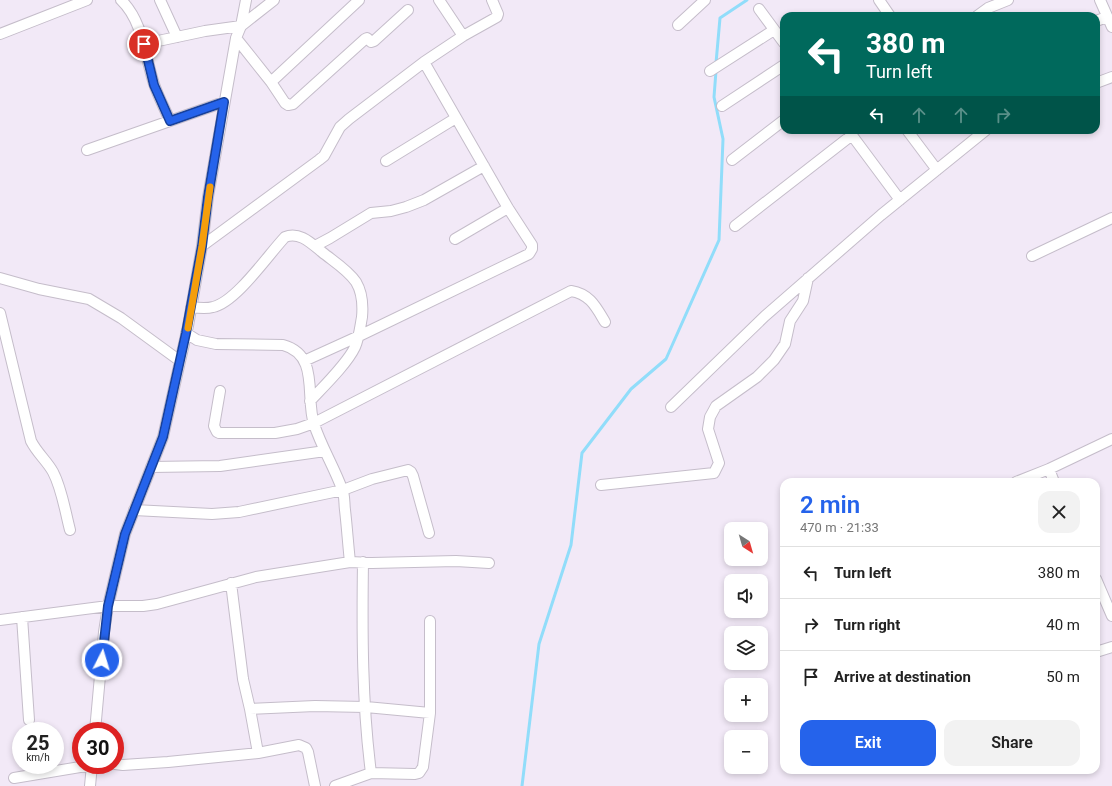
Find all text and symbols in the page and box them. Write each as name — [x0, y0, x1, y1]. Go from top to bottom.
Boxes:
pin — [127, 27, 161, 61]
text: 380 m — [866, 27, 945, 60]
icon: left — [800, 28, 852, 80]
icon: arrive — [133, 33, 155, 55]
text: Turn left — [866, 61, 932, 82]
icon: left — [866, 104, 888, 126]
icon: ahead — [908, 104, 930, 126]
icon: ahead — [950, 104, 972, 126]
icon: right — [992, 104, 1014, 126]
text: 2 min — [800, 491, 860, 519]
button: close — [1038, 491, 1080, 533]
text: 470 m · 21:33 — [800, 520, 879, 535]
north arrow — [724, 522, 768, 566]
map controls — [724, 522, 768, 774]
icon: left — [800, 562, 822, 584]
text: Turn left — [834, 564, 891, 582]
text: 380 m — [1038, 564, 1080, 582]
button: sound — [724, 574, 768, 618]
icon: right — [800, 614, 822, 636]
text: Turn right — [834, 616, 900, 634]
text: 40 m — [1046, 616, 1080, 634]
button: layers — [724, 626, 768, 670]
position arrow — [81, 639, 123, 681]
icon: arrive — [800, 666, 822, 688]
text: Arrive at destination — [834, 668, 971, 686]
text: 50 m — [1046, 668, 1080, 686]
button: + — [724, 678, 768, 722]
button: Exit — [800, 720, 936, 766]
button: Share — [944, 720, 1080, 766]
speed limit sign: 30 — [72, 722, 124, 774]
button: − — [724, 730, 768, 774]
text: 25 — [27, 731, 49, 755]
text: km/h — [26, 752, 50, 763]

